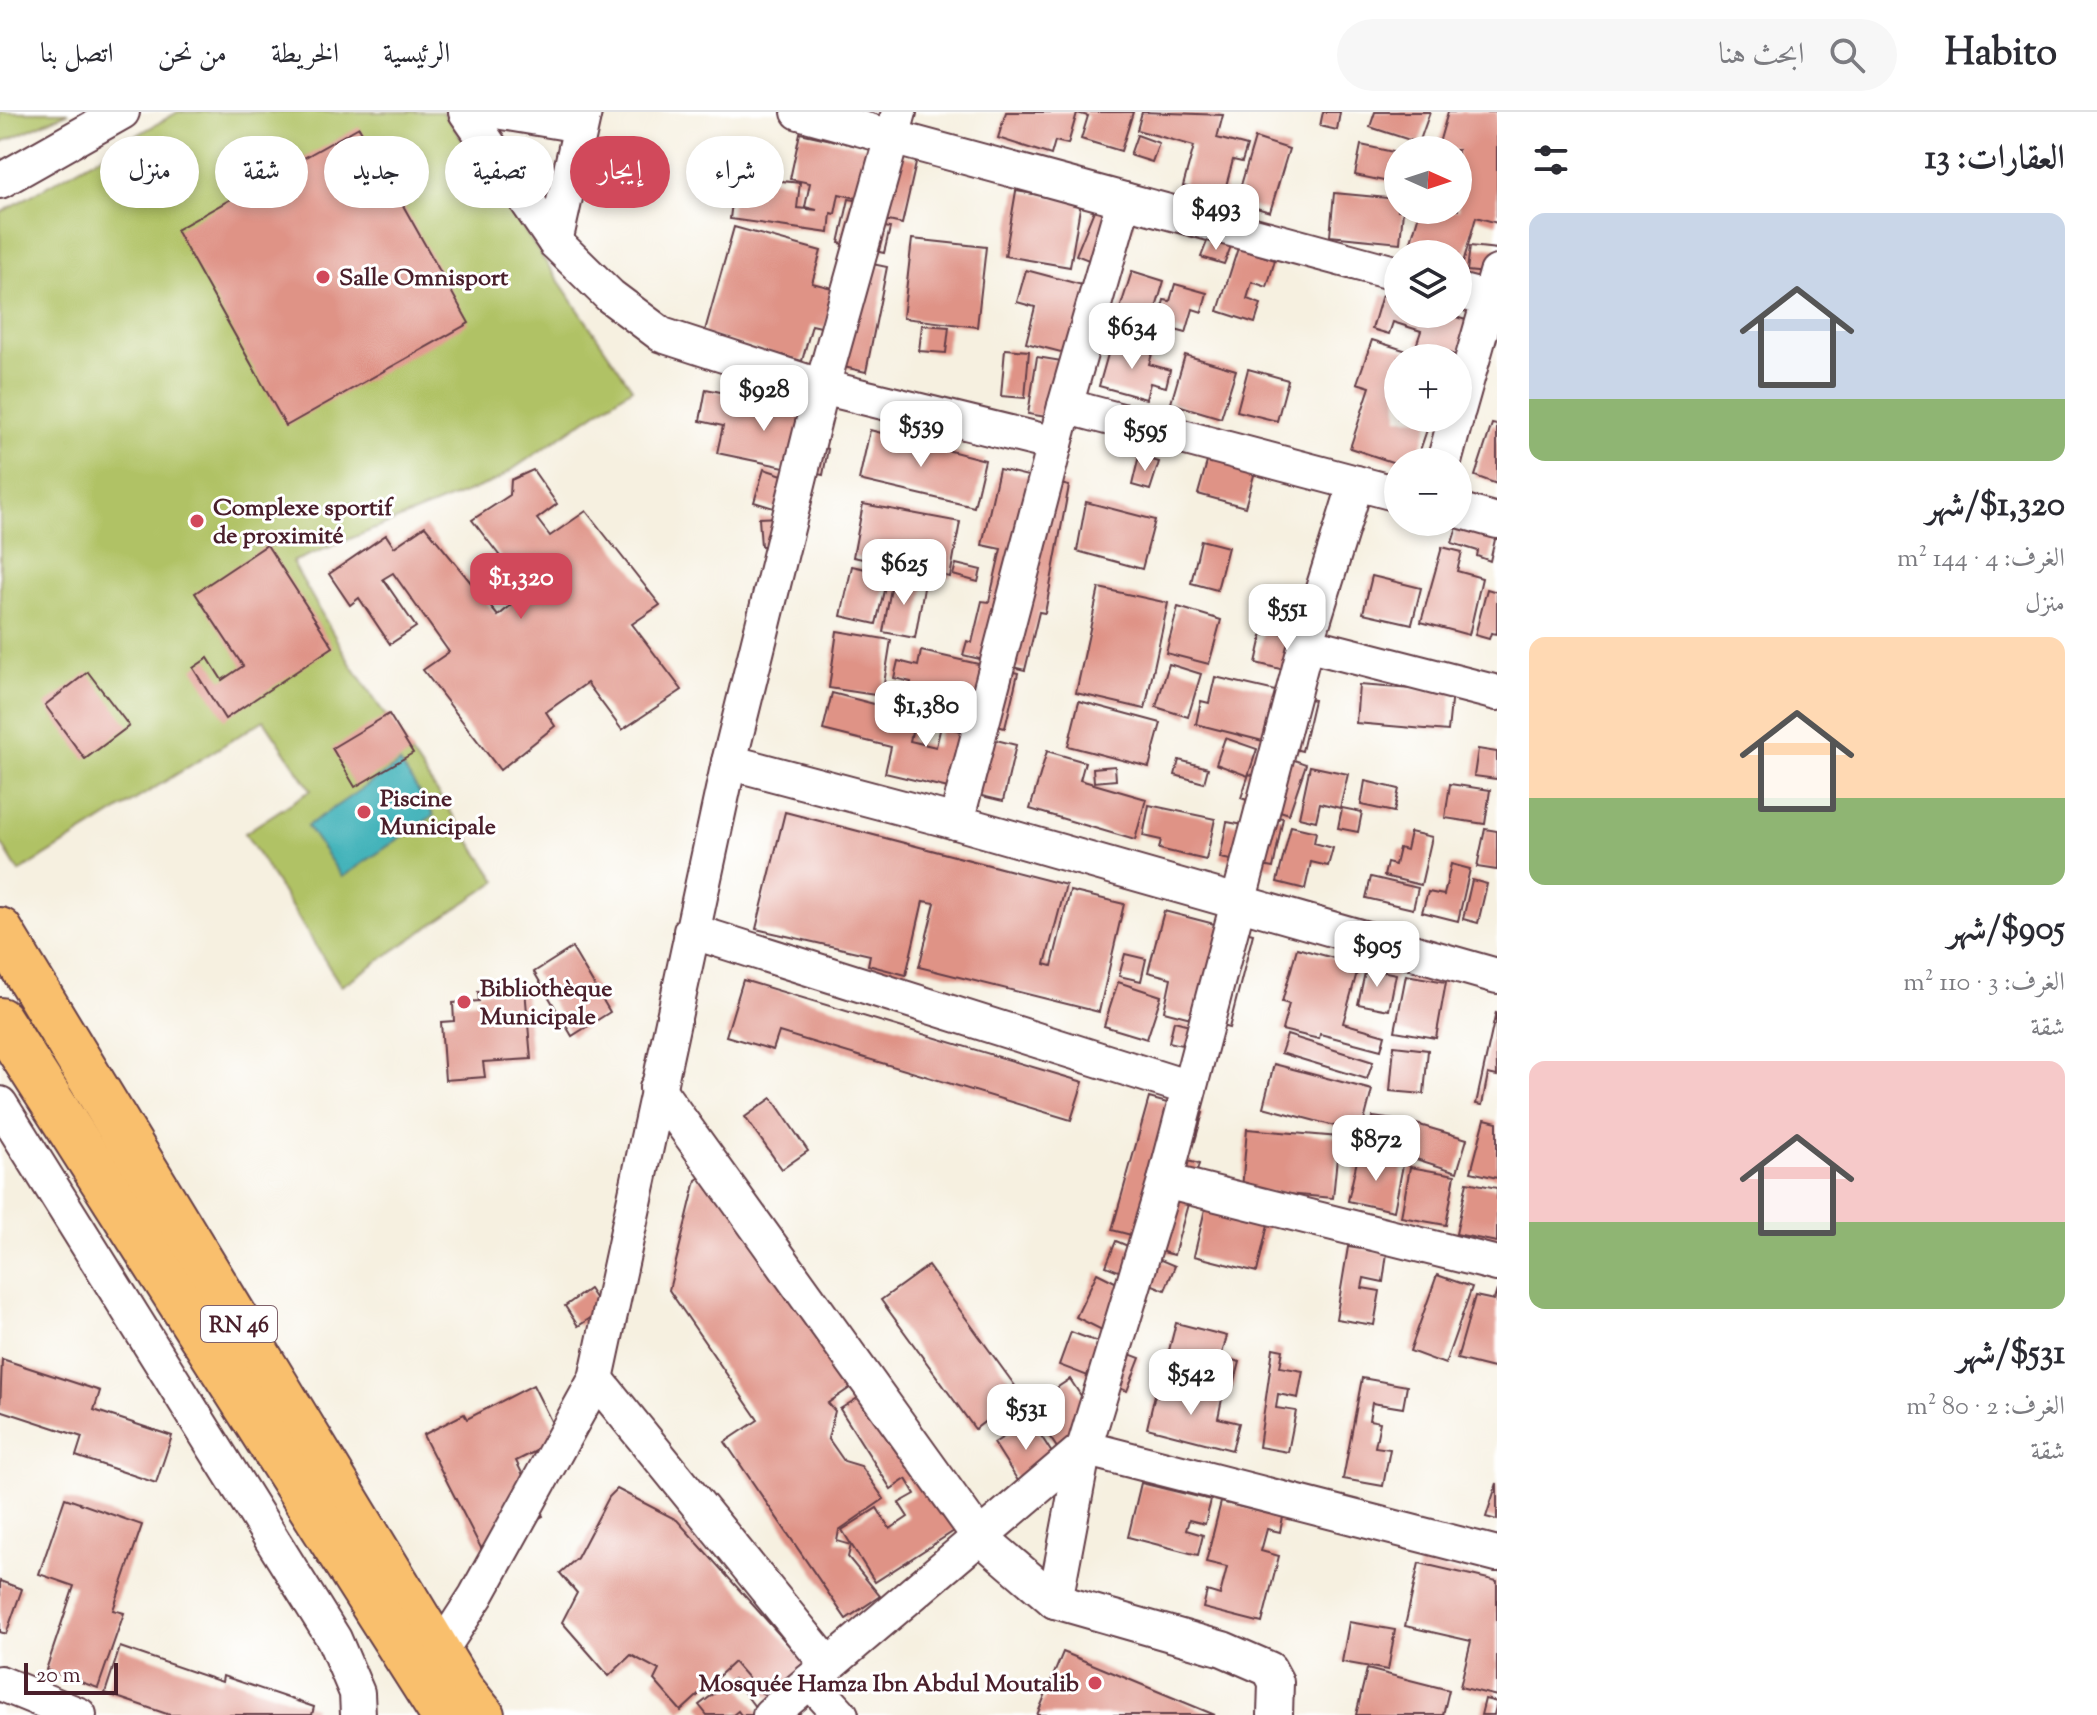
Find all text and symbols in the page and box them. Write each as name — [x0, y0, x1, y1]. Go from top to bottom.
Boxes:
search box — [1337, 19, 1897, 91]
text: Habito — [1945, 28, 2057, 82]
icon: search — [1825, 33, 1869, 77]
text: ابحث هنا — [1718, 34, 1805, 77]
text: اتصل بنا — [40, 35, 114, 75]
text: من نحن — [158, 35, 227, 75]
text: الخريطة — [271, 35, 339, 75]
text: الرئيسية — [383, 35, 450, 75]
text: العقارات: 13 — [1925, 135, 2065, 184]
chip: منزل — [100, 136, 199, 208]
chip: شقة — [215, 136, 308, 208]
chip: جديد — [324, 136, 429, 208]
chip: تصفية — [445, 136, 554, 208]
chip: إيجار — [570, 136, 670, 208]
chip: شراء — [686, 136, 784, 208]
north arrow — [1384, 136, 1472, 224]
map controls — [1384, 136, 1472, 536]
icon: filters — [1529, 138, 1573, 182]
pin: $493 — [1169, 184, 1263, 252]
text: $493 — [1191, 191, 1241, 228]
button: layers — [1384, 240, 1472, 328]
place label: Salle Omnisport — [339, 262, 509, 296]
icon: home — [1725, 265, 1869, 409]
marker: Salle Omnisport — [314, 268, 332, 286]
pin: $634 — [1085, 303, 1179, 371]
text: $634 — [1107, 310, 1157, 347]
button: + — [1384, 344, 1472, 432]
pin: $928 — [717, 365, 811, 433]
text: $928 — [738, 372, 790, 409]
pin: $539 — [874, 401, 968, 469]
pin: $595 — [1098, 405, 1192, 473]
text: $539 — [898, 408, 944, 445]
text: $595 — [1123, 412, 1167, 449]
button: − — [1384, 448, 1472, 536]
text: $1,320/شهر — [1926, 482, 2065, 531]
place label: Complexe sportif de proximité — [213, 492, 394, 554]
marker: Complexe sportif de proximité — [188, 512, 206, 530]
pin: $625 — [857, 539, 951, 607]
text: الغرف: 4 · 144 m² — [1897, 541, 2065, 578]
text: $625 — [880, 546, 928, 583]
pin: $1,320 — [456, 553, 586, 621]
text: $1,320 — [488, 560, 554, 597]
pin: $551 — [1240, 584, 1334, 652]
text: منزل — [2025, 586, 2065, 623]
text: $551 — [1267, 591, 1307, 628]
pin: $1,380 — [861, 681, 991, 749]
text: $1,380 — [893, 688, 959, 725]
icon: home — [1725, 689, 1869, 833]
place label: Piscine Municipale — [380, 783, 496, 845]
marker: Piscine Municipale — [355, 803, 373, 821]
text: $905/شهر — [1948, 906, 2065, 955]
pin: $905 — [1330, 921, 1424, 989]
text: $905 — [1352, 928, 1402, 965]
text: الغرف: 3 · 110 m² — [1903, 965, 2065, 1002]
place label: Bibliothèque Municipale — [480, 973, 613, 1035]
marker: Bibliothèque Municipale — [455, 993, 473, 1011]
text: شقة — [2031, 1010, 2065, 1047]
icon: home — [1725, 1113, 1869, 1257]
pin: $872 — [1329, 1115, 1423, 1183]
text: $872 — [1350, 1122, 1402, 1159]
road number: RN 46 — [201, 1306, 277, 1342]
text: $531/شهر — [1957, 1330, 2065, 1379]
pin: $542 — [1144, 1349, 1238, 1417]
text: $542 — [1167, 1356, 1215, 1393]
pin: $531 — [979, 1384, 1073, 1452]
text: الغرف: 2 · 80 m² — [1906, 1389, 2065, 1426]
text: $531 — [1005, 1391, 1047, 1428]
text: شقة — [2031, 1434, 2065, 1471]
scale bar — [24, 1659, 118, 1695]
text: 20 m — [36, 1661, 81, 1693]
place label: Mosquée Hamza Ibn Abdul Moutalib — [699, 1668, 1079, 1702]
marker: Mosquée Hamza Ibn Abdul Moutalib — [1086, 1674, 1104, 1692]

